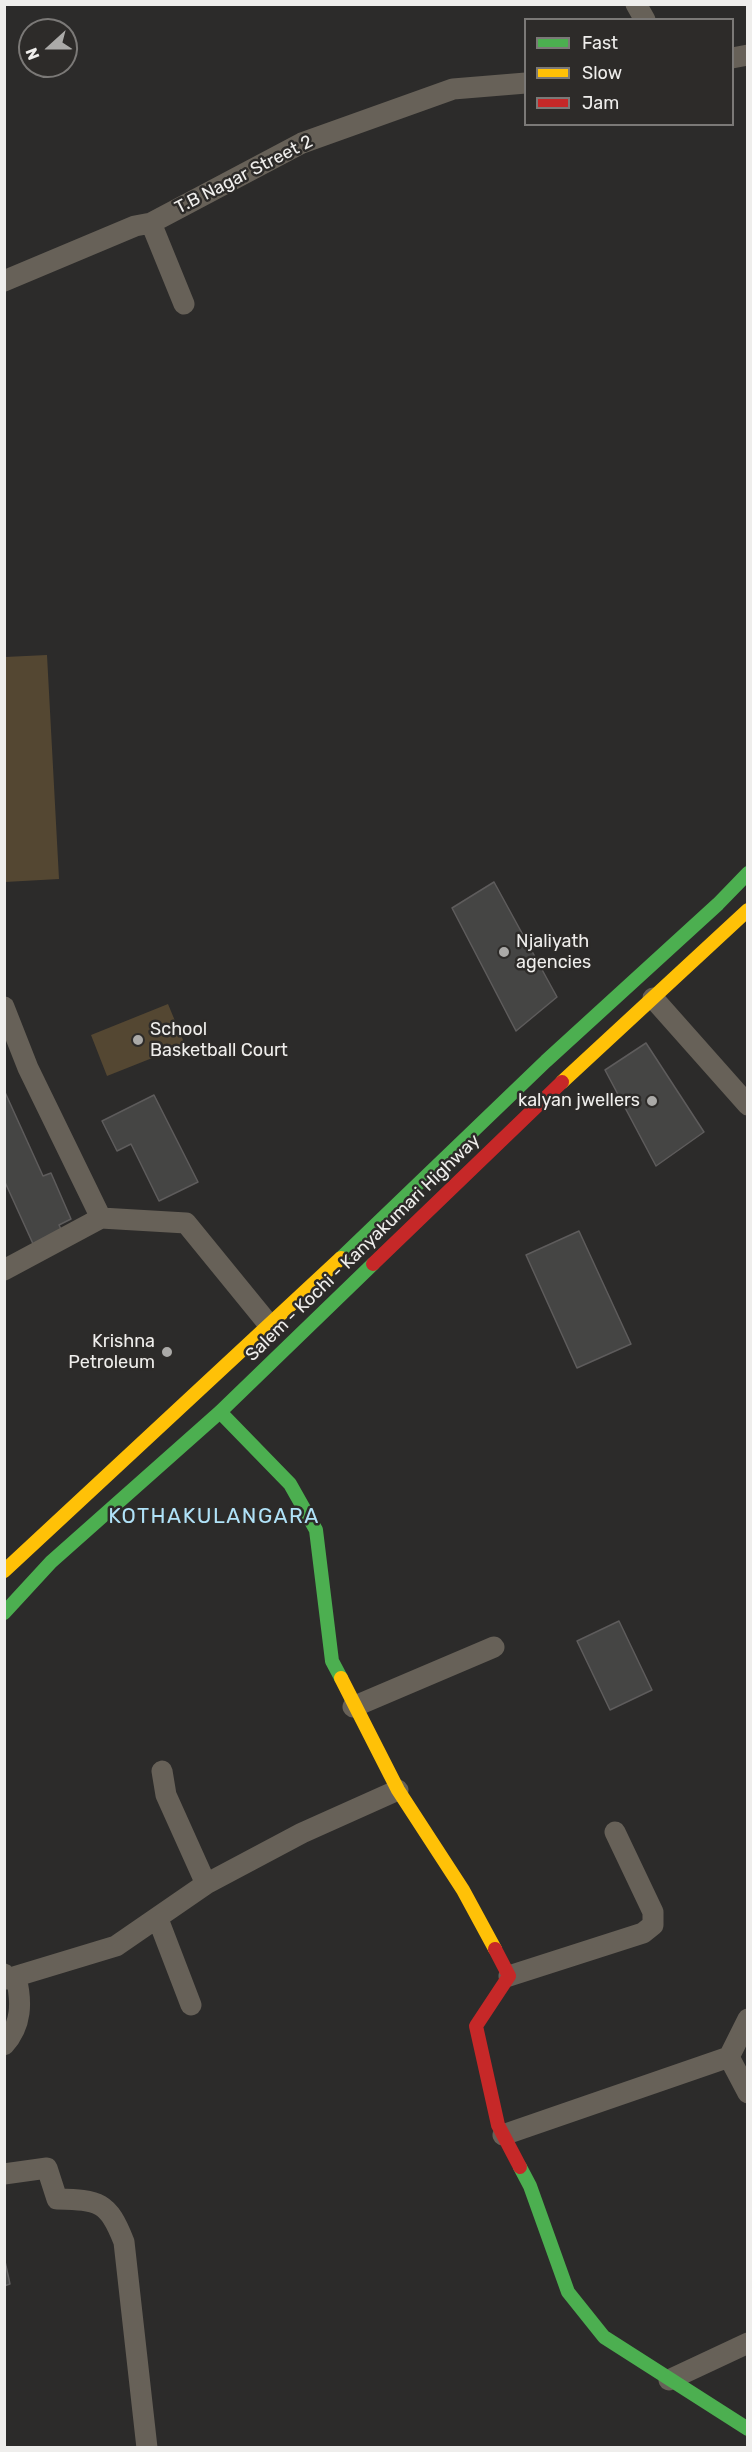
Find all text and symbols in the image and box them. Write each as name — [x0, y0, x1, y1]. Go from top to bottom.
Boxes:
north arrow — [18, 18, 78, 78]
legend — [524, 18, 734, 126]
text: Fast — [582, 32, 618, 54]
text: N — [22, 45, 44, 63]
text: Slow — [582, 62, 622, 84]
text: Jam — [582, 92, 619, 114]
street label: T.B Nagar Street 2 — [172, 131, 316, 219]
place label: Njaliyath agencies — [516, 931, 591, 974]
marker: Njaliyath agencies — [497, 945, 511, 959]
place label: School Basketball Court — [150, 1019, 288, 1062]
marker: School Basketball Court — [131, 1033, 145, 1047]
place label: kalyan jwellers — [518, 1090, 640, 1112]
marker: kalyan jwellers — [645, 1094, 659, 1108]
street label: Salem - Kochi - Kanyakumari Highway — [241, 1130, 485, 1366]
place label: Krishna Petroleum — [68, 1331, 155, 1374]
marker: Krishna Petroleum — [160, 1345, 174, 1359]
district label: KOTHAKULANGARA — [108, 1504, 320, 1530]

